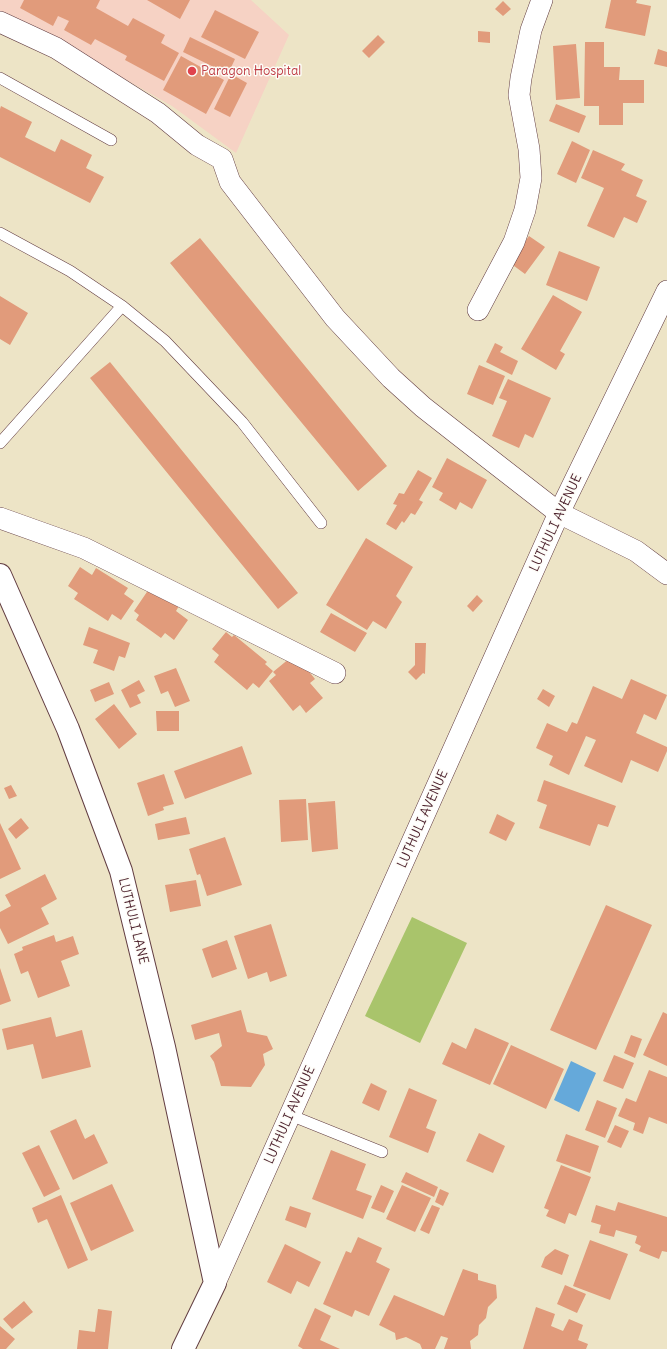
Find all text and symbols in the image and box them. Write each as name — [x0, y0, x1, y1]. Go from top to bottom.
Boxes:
place label: Paragon Hospital — [201, 63, 301, 79]
marker: Paragon Hospital — [186, 65, 198, 77]
street label: LUTHULI AVENUE — [527, 472, 585, 574]
street label: LUTHULI AVENUE — [394, 768, 452, 870]
street label: LUTHULI LANE — [115, 876, 151, 966]
street label: LUTHULI AVENUE — [261, 1064, 319, 1166]

